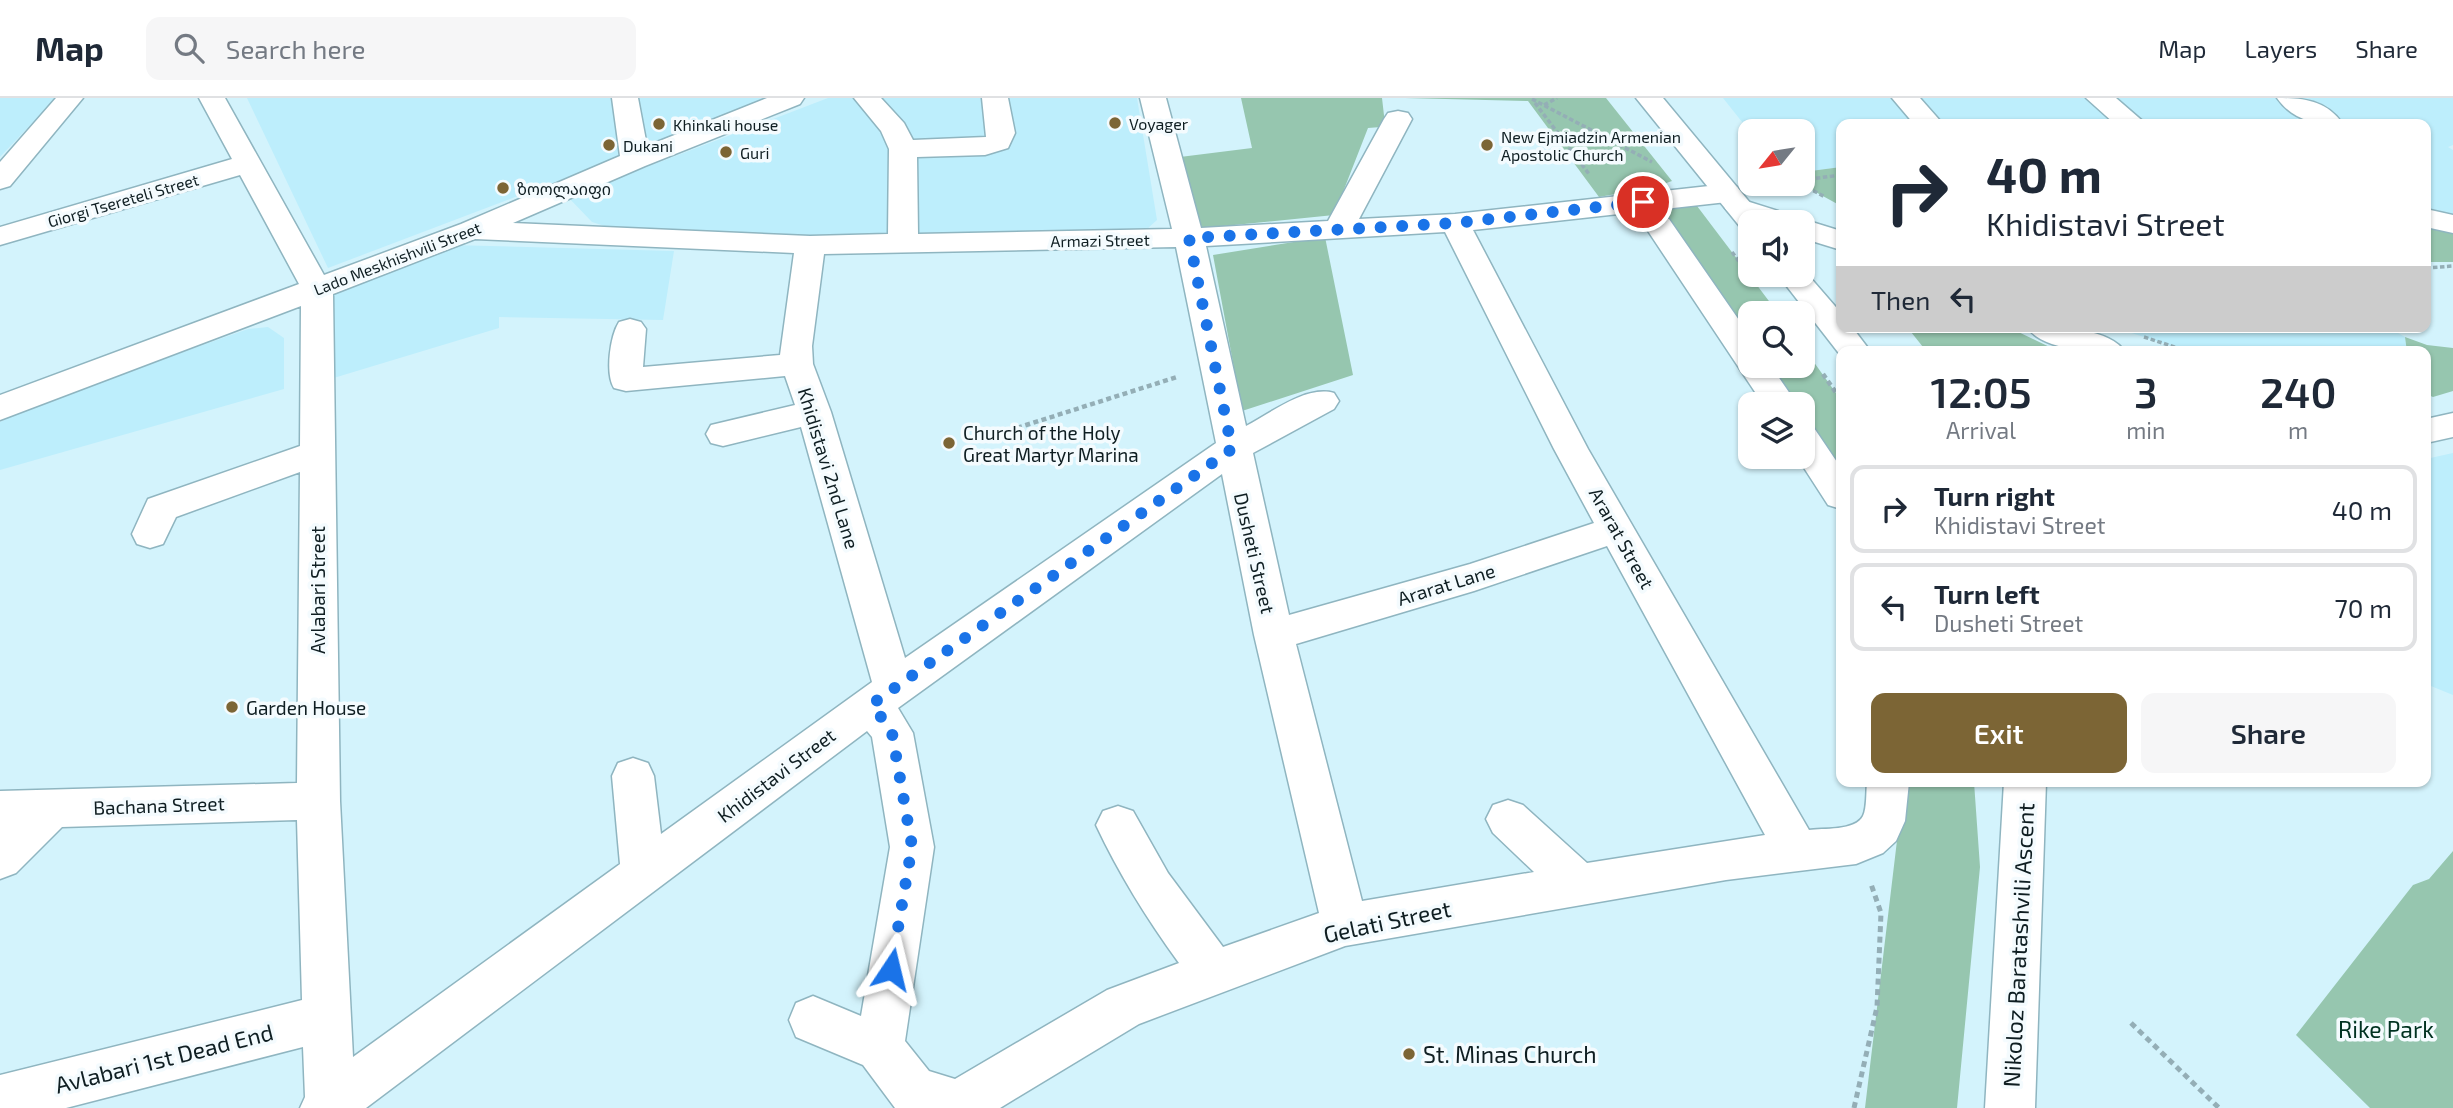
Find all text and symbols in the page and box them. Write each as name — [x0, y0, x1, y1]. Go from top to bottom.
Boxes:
search box — [146, 17, 636, 80]
text: Map — [35, 28, 104, 68]
icon: search — [170, 29, 208, 67]
text: Search here — [226, 33, 365, 64]
text: Map — [2158, 34, 2206, 63]
text: Layers — [2244, 34, 2317, 63]
text: Share — [2355, 34, 2418, 63]
place label: Voyager — [1129, 114, 1189, 133]
place label: Khinkali house — [673, 115, 778, 134]
marker: Voyager — [1107, 115, 1123, 131]
marker: Khinkali house — [651, 116, 667, 132]
north arrow — [1738, 119, 1815, 196]
map controls — [1738, 119, 1815, 469]
place label: New Ejmiadzin Armenian Apostolic Church — [1501, 127, 1681, 164]
place label: Dukani — [623, 136, 673, 155]
marker: Dukani — [601, 137, 617, 153]
marker: New Ejmiadzin Armenian Apostolic Church — [1479, 137, 1495, 153]
place label: Guri — [740, 143, 770, 162]
marker: Guri — [718, 144, 734, 160]
text: 40 m — [1986, 144, 2102, 203]
icon: right — [1871, 147, 1962, 238]
street label: Giorgi Tsereteli Street — [45, 169, 201, 231]
pin — [1613, 172, 1673, 232]
place label: ზოოლაიფი — [517, 179, 611, 200]
marker: ზოოლაიფი — [495, 180, 511, 196]
icon: arrive — [1624, 183, 1662, 221]
text: Khidistavi Street — [1986, 204, 2225, 242]
button: sound — [1738, 210, 1815, 287]
street label: Lado Meskhishvili Street — [311, 217, 483, 299]
street label: Armazi Street — [1050, 230, 1150, 250]
icon: left — [1944, 280, 1982, 318]
text: Then — [1871, 284, 1930, 315]
button: search — [1738, 301, 1815, 378]
text: 12:05 — [1931, 366, 2032, 416]
text: 3 — [2134, 366, 2158, 416]
text: 240 — [2260, 366, 2336, 416]
street label: Khidistavi 2nd Lane — [794, 385, 864, 551]
button: layers — [1738, 392, 1815, 469]
text: Arrival — [1946, 416, 2016, 444]
text: min — [2126, 416, 2165, 444]
text: m — [2288, 416, 2308, 444]
place label: Church of the Holy Great Martyr Marina — [963, 421, 1139, 466]
marker: Church of the Holy Great Martyr Marina — [941, 435, 957, 451]
text: Turn right — [1934, 480, 2055, 511]
street label: Ararat Street — [1585, 483, 1659, 593]
street label: Dusheti Street — [1230, 490, 1280, 616]
icon: right — [1875, 490, 1913, 528]
text: 40 m — [2332, 494, 2392, 525]
text: Khidistavi Street — [1934, 511, 2106, 539]
street label: Avlabari Street — [306, 526, 329, 654]
street label: Ararat Lane — [1394, 558, 1498, 610]
text: Turn left — [1934, 578, 2040, 609]
icon: left — [1875, 588, 1913, 626]
text: 70 m — [2334, 592, 2392, 623]
text: Dusheti Street — [1934, 609, 2083, 637]
button: Exit — [1871, 693, 2127, 773]
button: Share — [2141, 693, 2396, 773]
place label: Garden House — [246, 696, 366, 719]
marker: Garden House — [224, 699, 240, 715]
street label: Khidistavi Street — [712, 723, 840, 827]
street label: Bachana Street — [93, 791, 225, 819]
street label: Nikoloz Baratashvili Ascent — [1997, 802, 2039, 1088]
street label: Gelati Street — [1321, 894, 1454, 948]
position arrow — [854, 932, 928, 1006]
park label: Rike Park — [2338, 1015, 2434, 1043]
street label: Avlabari 1st Dead End — [52, 1017, 276, 1099]
place label: St. Minas Church — [1423, 1040, 1597, 1068]
marker: St. Minas Church — [1401, 1046, 1417, 1062]

